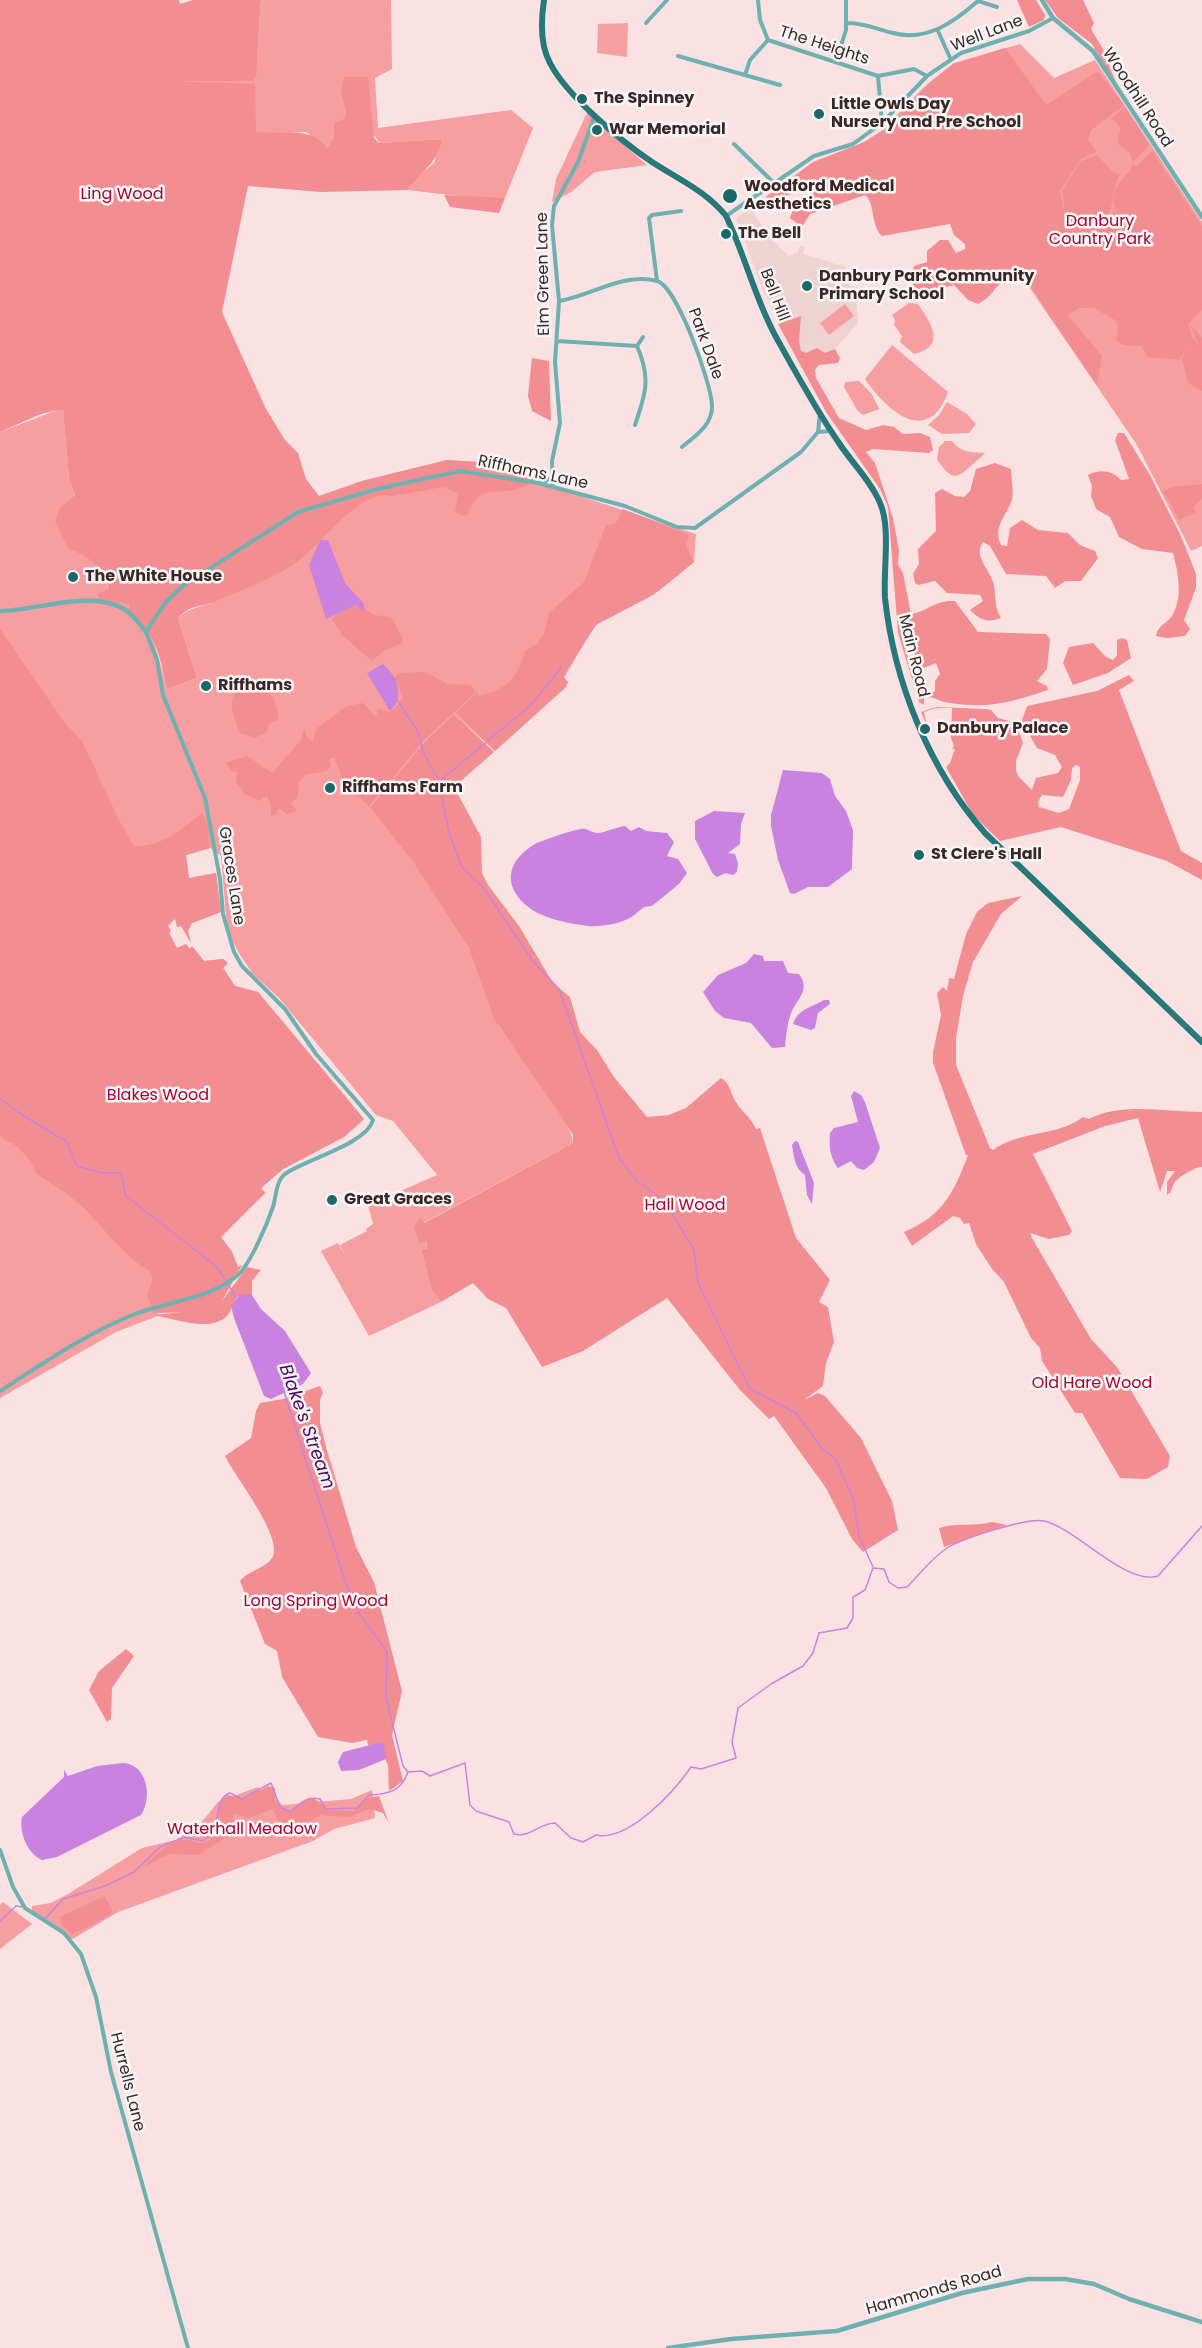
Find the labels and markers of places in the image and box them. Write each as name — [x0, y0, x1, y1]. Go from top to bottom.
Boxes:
place label: The Spinney — [594, 89, 694, 109]
marker: The Spinney — [575, 92, 589, 106]
place label: Little Owls Day Nursery and Pre School — [831, 95, 1021, 133]
marker: Little Owls Day Nursery and Pre School — [812, 107, 826, 121]
place label: War Memorial — [609, 120, 726, 140]
marker: War Memorial — [590, 123, 604, 137]
place label: Woodford Medical Aesthetics — [744, 177, 895, 215]
marker: Woodford Medical Aesthetics — [721, 187, 739, 205]
place label: The Bell — [738, 224, 801, 244]
marker: The Bell — [719, 227, 733, 241]
place label: Danbury Park Community Primary School — [819, 267, 1034, 305]
marker: Danbury Park Community Primary School — [800, 279, 814, 293]
place label: The White House — [85, 567, 222, 587]
marker: The White House — [66, 570, 80, 584]
place label: Riffhams — [218, 676, 292, 696]
marker: Riffhams — [199, 679, 213, 693]
place label: Danbury Palace — [937, 719, 1068, 739]
marker: Danbury Palace — [918, 722, 932, 736]
place label: Riffhams Farm — [342, 778, 463, 798]
marker: Riffhams Farm — [323, 781, 337, 795]
place label: St Clere's Hall — [931, 845, 1042, 865]
marker: St Clere's Hall — [912, 848, 926, 862]
place label: Great Graces — [344, 1190, 452, 1210]
marker: Great Graces — [325, 1193, 339, 1207]

